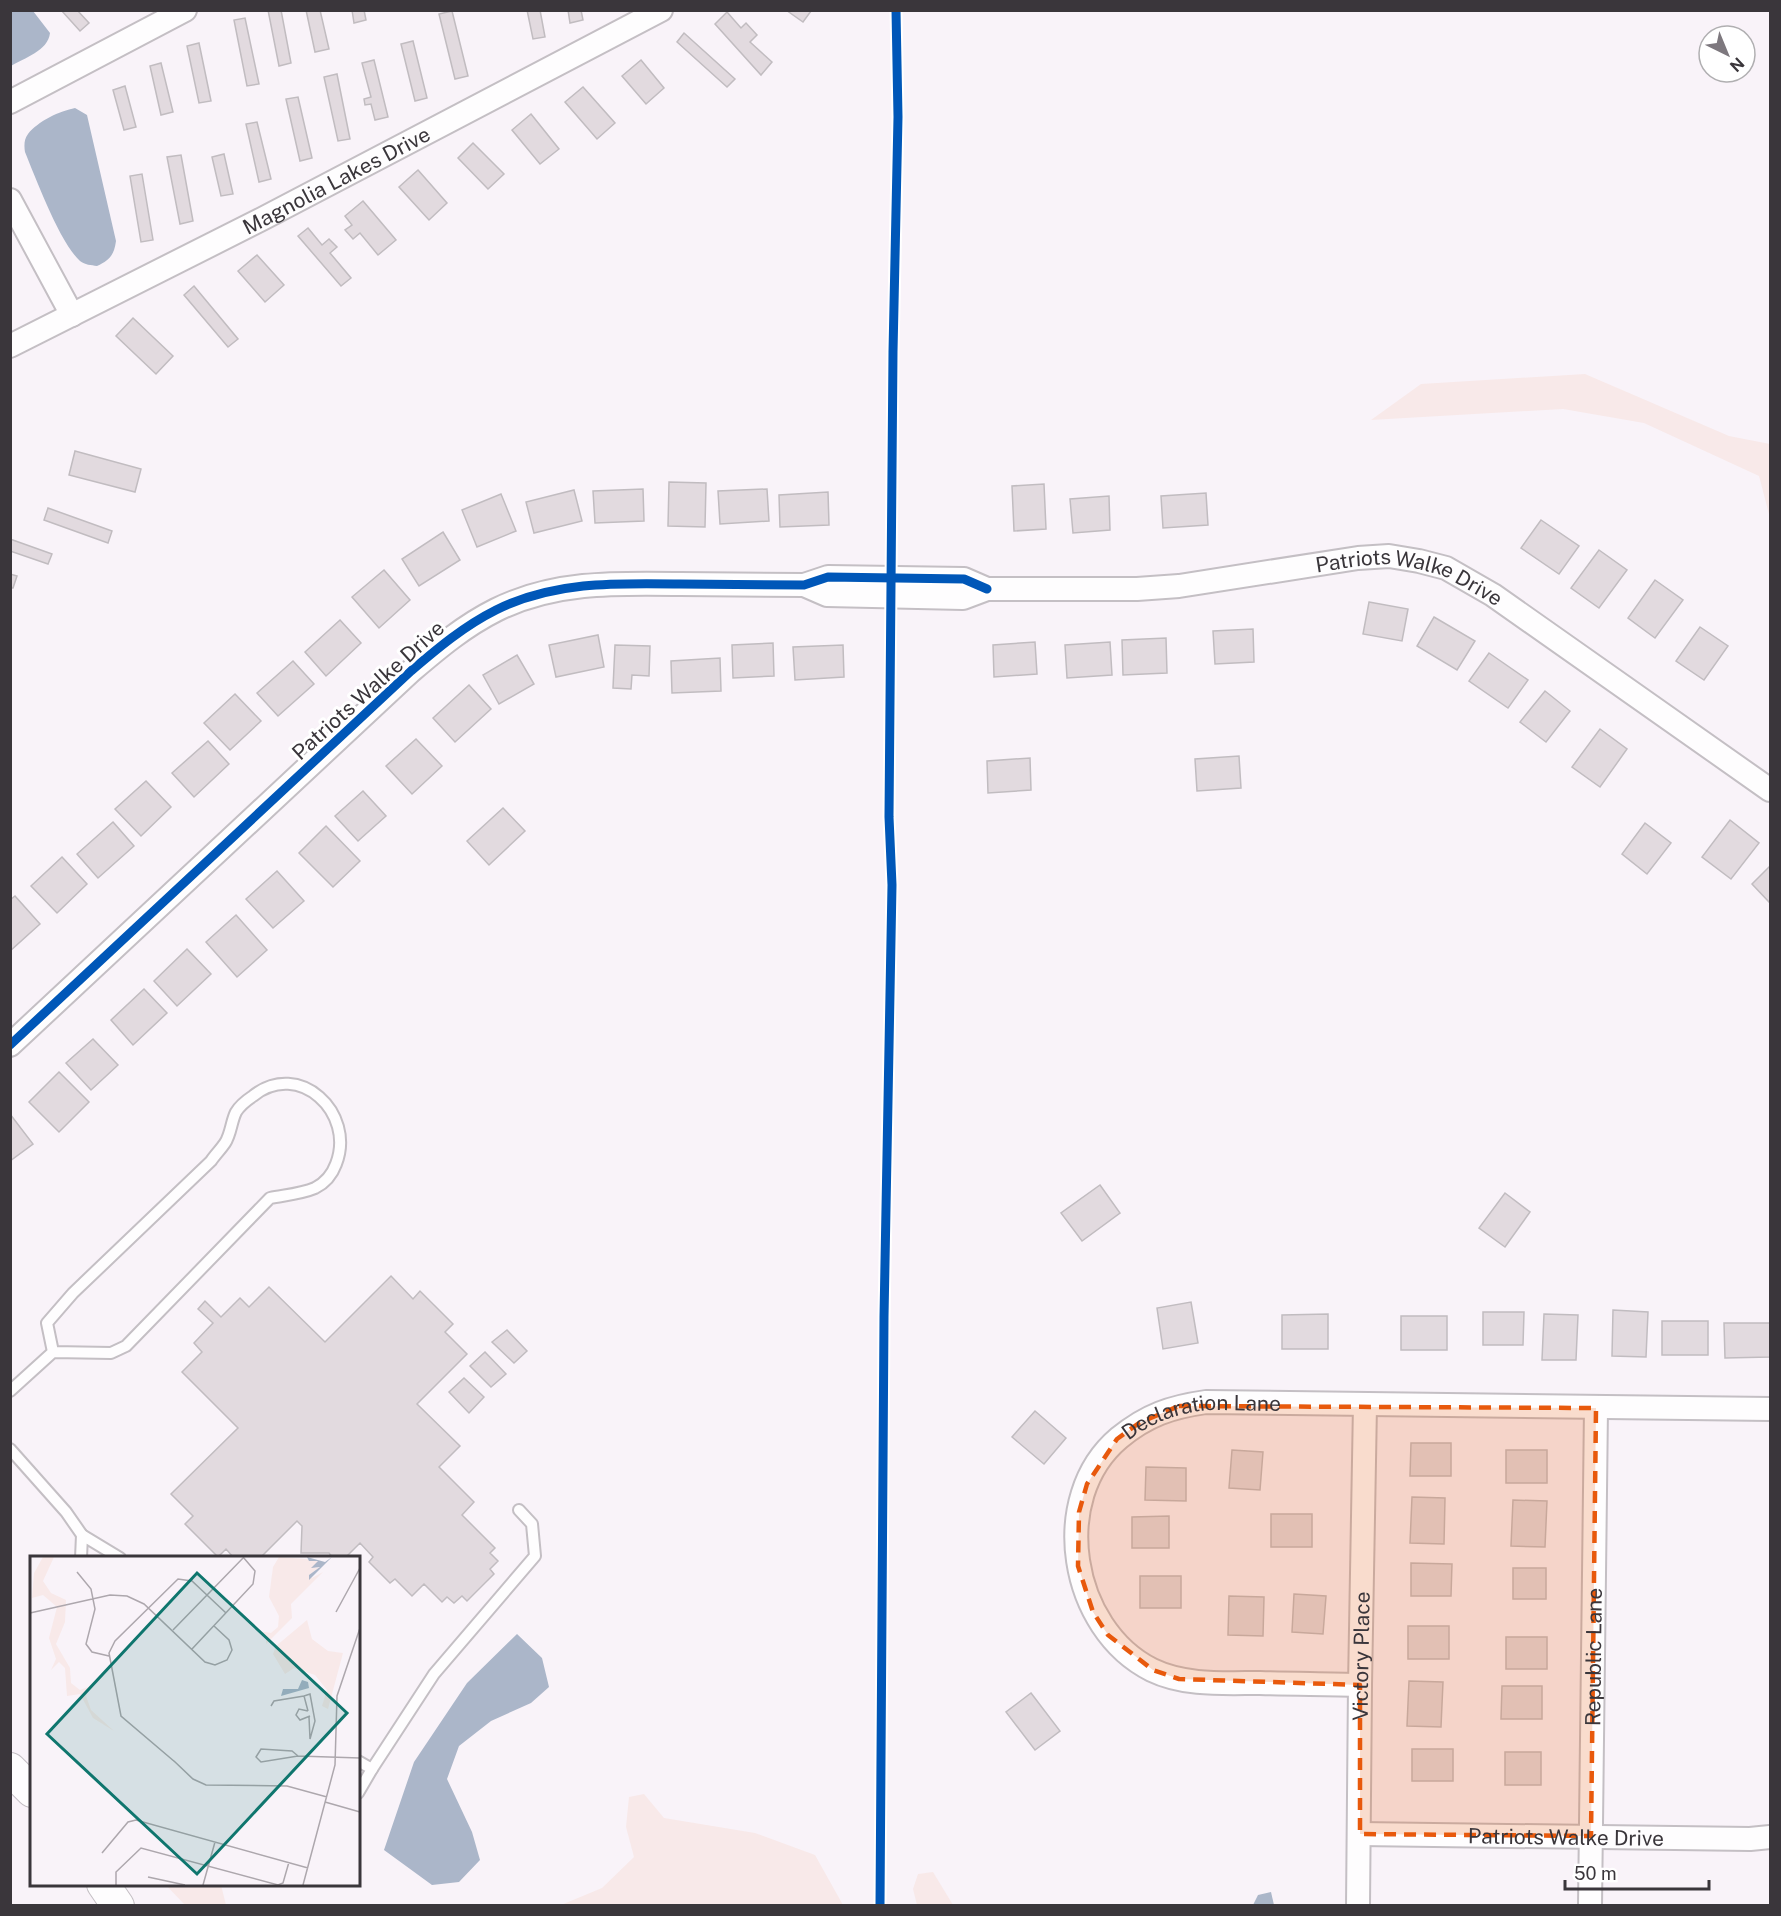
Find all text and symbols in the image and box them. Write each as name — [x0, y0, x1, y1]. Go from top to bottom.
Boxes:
north arrow — [1697, 24, 1757, 84]
text: N — [1726, 53, 1748, 76]
street label: Magnolia Lakes Drive — [238, 121, 434, 239]
street label: Patriots Walke Drive — [1313, 543, 1508, 611]
street label: Patriots Walke Drive — [287, 615, 449, 765]
street label: Declaration Lane — [1116, 1389, 1281, 1444]
inset map — [30, 1556, 360, 1886]
street label: Republic Lane — [1580, 1588, 1606, 1726]
street label: Victory Place — [1347, 1591, 1374, 1721]
street label: Patriots Walke Drive — [1468, 1823, 1664, 1850]
scale bar — [1565, 1853, 1709, 1891]
text: 50 m — [1574, 1863, 1617, 1884]

